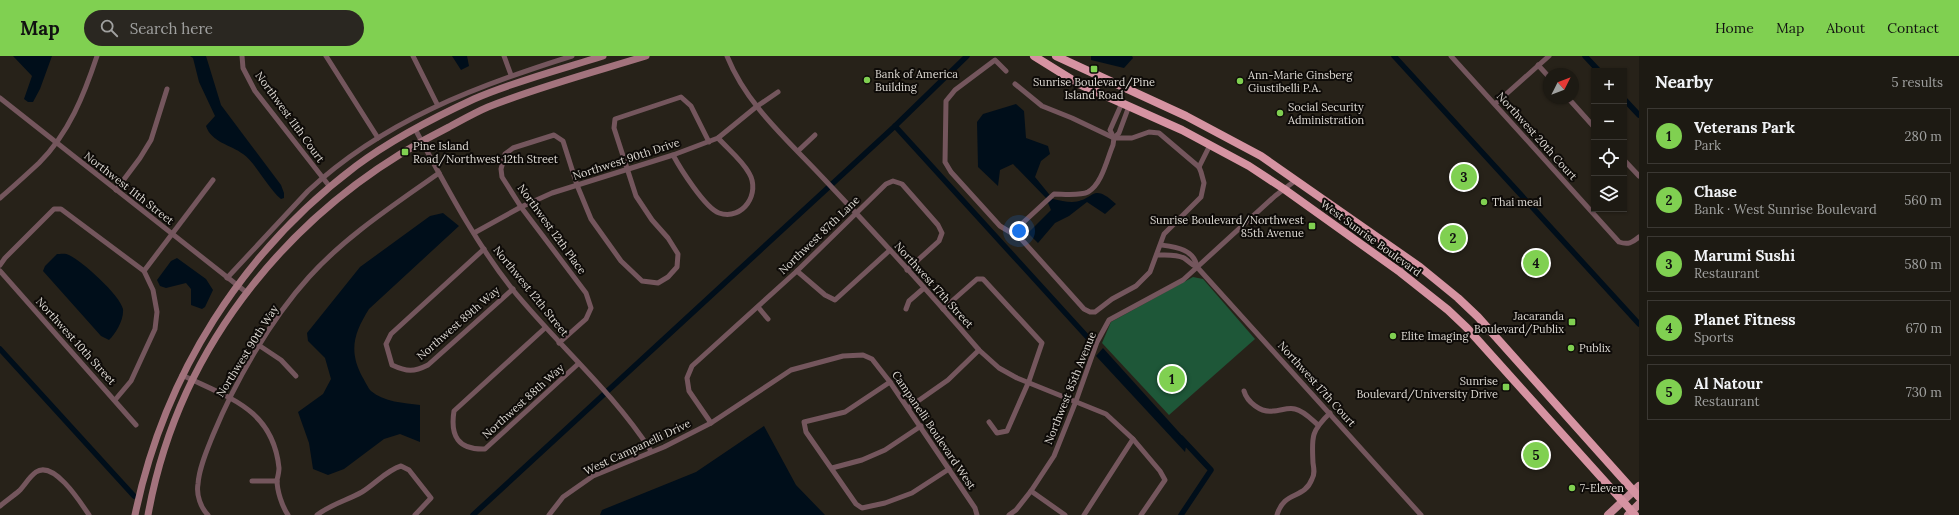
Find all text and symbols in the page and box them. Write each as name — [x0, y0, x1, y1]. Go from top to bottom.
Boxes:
search box — [84, 10, 364, 46]
text: Map — [20, 16, 60, 40]
icon: search — [98, 17, 120, 39]
text: Search here — [130, 19, 213, 38]
text: Home — [1715, 19, 1754, 37]
text: Map — [1776, 19, 1804, 37]
text: About — [1826, 19, 1865, 37]
text: Contact — [1887, 19, 1939, 37]
marker: Sunrise Boulevard/Pine Island Road — [1089, 64, 1099, 74]
place label: Bank of America Building — [875, 67, 958, 94]
place label: Ann-Marie Ginsberg Giustibelli P.A. — [1247, 68, 1353, 95]
north arrow — [1543, 68, 1579, 104]
map controls — [1591, 68, 1627, 212]
button: + — [1591, 68, 1627, 104]
street label: Northwest 11th Court — [252, 69, 328, 166]
text: Nearby — [1655, 71, 1713, 93]
text: 5 results — [1892, 74, 1943, 91]
marker: Bank of America Building — [862, 75, 872, 85]
place label: Sunrise Boulevard/Pine Island Road — [1033, 75, 1155, 102]
marker: Ann-Marie Ginsberg Giustibelli P.A. — [1235, 76, 1245, 86]
street label: Northwest 20th Court — [1494, 89, 1581, 183]
place label: Social Security Administration — [1287, 100, 1365, 127]
button: − — [1591, 104, 1627, 140]
marker: Social Security Administration — [1275, 108, 1285, 118]
text: Veterans Park — [1694, 118, 1795, 137]
text: 1 — [1666, 128, 1672, 145]
text: 280 m — [1905, 128, 1942, 145]
street label: Northwest 90th Drive — [571, 135, 681, 183]
text: Park — [1694, 137, 1721, 154]
place label: Pine Island Road/Northwest 12th Street — [413, 139, 559, 167]
button: locate — [1591, 140, 1627, 176]
marker: Pine Island Road/Northwest 12th Street — [400, 147, 410, 157]
street label: Northwest 11th Street — [81, 149, 177, 228]
pin: 3 — [1451, 162, 1477, 192]
button: layers — [1591, 176, 1627, 212]
street label: Northwest 12th Place — [515, 181, 589, 277]
text: Chase — [1694, 182, 1737, 201]
text: 2 — [1666, 192, 1672, 209]
text: 560 m — [1904, 192, 1942, 209]
street label: Northwest 87th Lane — [776, 193, 862, 277]
place label: Thai meal — [1492, 195, 1542, 209]
street label: West Sunrise Boulevard — [1318, 197, 1424, 279]
marker: Thai meal — [1479, 197, 1489, 207]
text: Bank · West Sunrise Boulevard — [1694, 201, 1877, 218]
place label: Sunrise Boulevard/Northwest 85th Avenue — [1150, 213, 1305, 240]
your location — [1009, 221, 1029, 241]
marker: Sunrise Boulevard/Northwest 85th Avenue — [1307, 221, 1317, 231]
pin: 2 — [1440, 223, 1466, 253]
street label: Northwest 17th Street — [892, 239, 977, 332]
street label: Northwest 12th Street — [490, 243, 572, 340]
text: Marumi Sushi — [1694, 246, 1795, 265]
pin: 4 — [1523, 248, 1549, 278]
text: 3 — [1665, 256, 1673, 273]
text: 580 m — [1904, 256, 1942, 273]
text: Restaurant — [1694, 265, 1760, 282]
street label: Northwest 89th Way — [414, 283, 502, 363]
street label: Northwest 10th Street — [33, 294, 119, 388]
street label: Northwest 90th Way — [213, 302, 281, 400]
place label: Jacaranda Boulevard/Publix — [1474, 309, 1564, 337]
text: Planet Fitness — [1694, 310, 1795, 329]
marker: Jacaranda Boulevard/Publix — [1567, 317, 1577, 327]
text: 4 — [1665, 320, 1673, 337]
text: 670 m — [1905, 320, 1942, 337]
street label: Northwest 85th Avenue — [1041, 329, 1099, 446]
place label: Elite Imaging — [1401, 329, 1469, 343]
text: Sports — [1694, 329, 1733, 346]
marker: Elite Imaging — [1388, 331, 1398, 341]
street label: Northwest 17th Court — [1275, 339, 1359, 430]
place label: Publix — [1579, 341, 1611, 355]
marker: Publix — [1566, 343, 1576, 353]
street label: Northwest 88th Way — [479, 360, 567, 441]
pin: 1 — [1159, 364, 1185, 394]
street label: Campanelli Boulevard West — [889, 368, 979, 493]
place label: Sunrise Boulevard/University Drive — [1356, 374, 1498, 402]
text: Al Natour — [1694, 374, 1763, 393]
marker: Sunrise Boulevard/University Drive — [1501, 382, 1511, 392]
text: 5 — [1665, 384, 1673, 401]
text: 730 m — [1906, 384, 1942, 401]
text: Restaurant — [1694, 393, 1760, 410]
street label: West Campanelli Drive — [581, 416, 693, 478]
pin: 5 — [1523, 440, 1549, 470]
place label: 7-Eleven — [1580, 481, 1624, 495]
marker: 7-Eleven — [1567, 483, 1577, 493]

